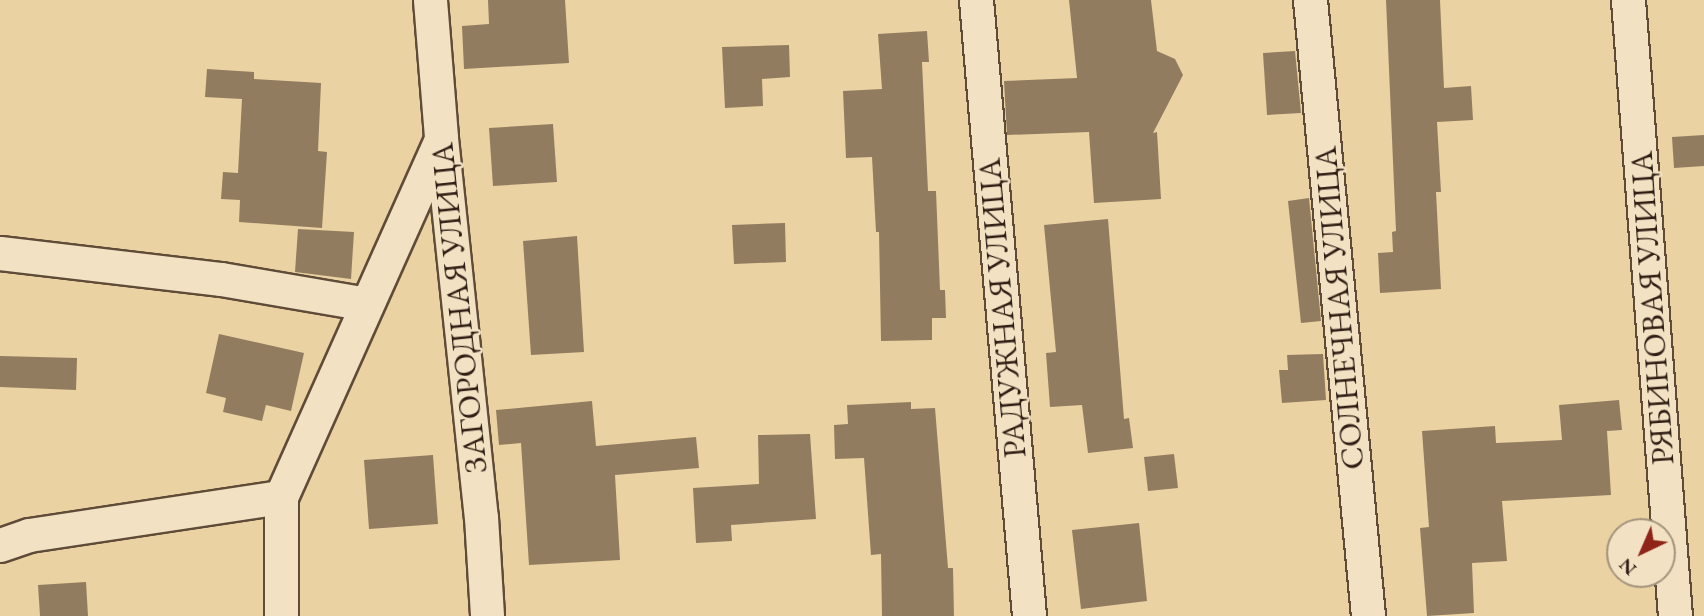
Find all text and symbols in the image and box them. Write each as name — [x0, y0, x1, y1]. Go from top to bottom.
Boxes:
street label: ЗАГОРОДНАЯ УЛИЦА — [423, 141, 495, 475]
street label: СОЛНЕЧНАЯ УЛИЦА — [1306, 145, 1372, 471]
street label: РЯБИНОВАЯ УЛИЦА — [1622, 150, 1682, 466]
street label: РАДУЖНАЯ УЛИЦА — [970, 156, 1034, 460]
north arrow — [1606, 518, 1676, 588]
text: N — [1613, 553, 1642, 581]

